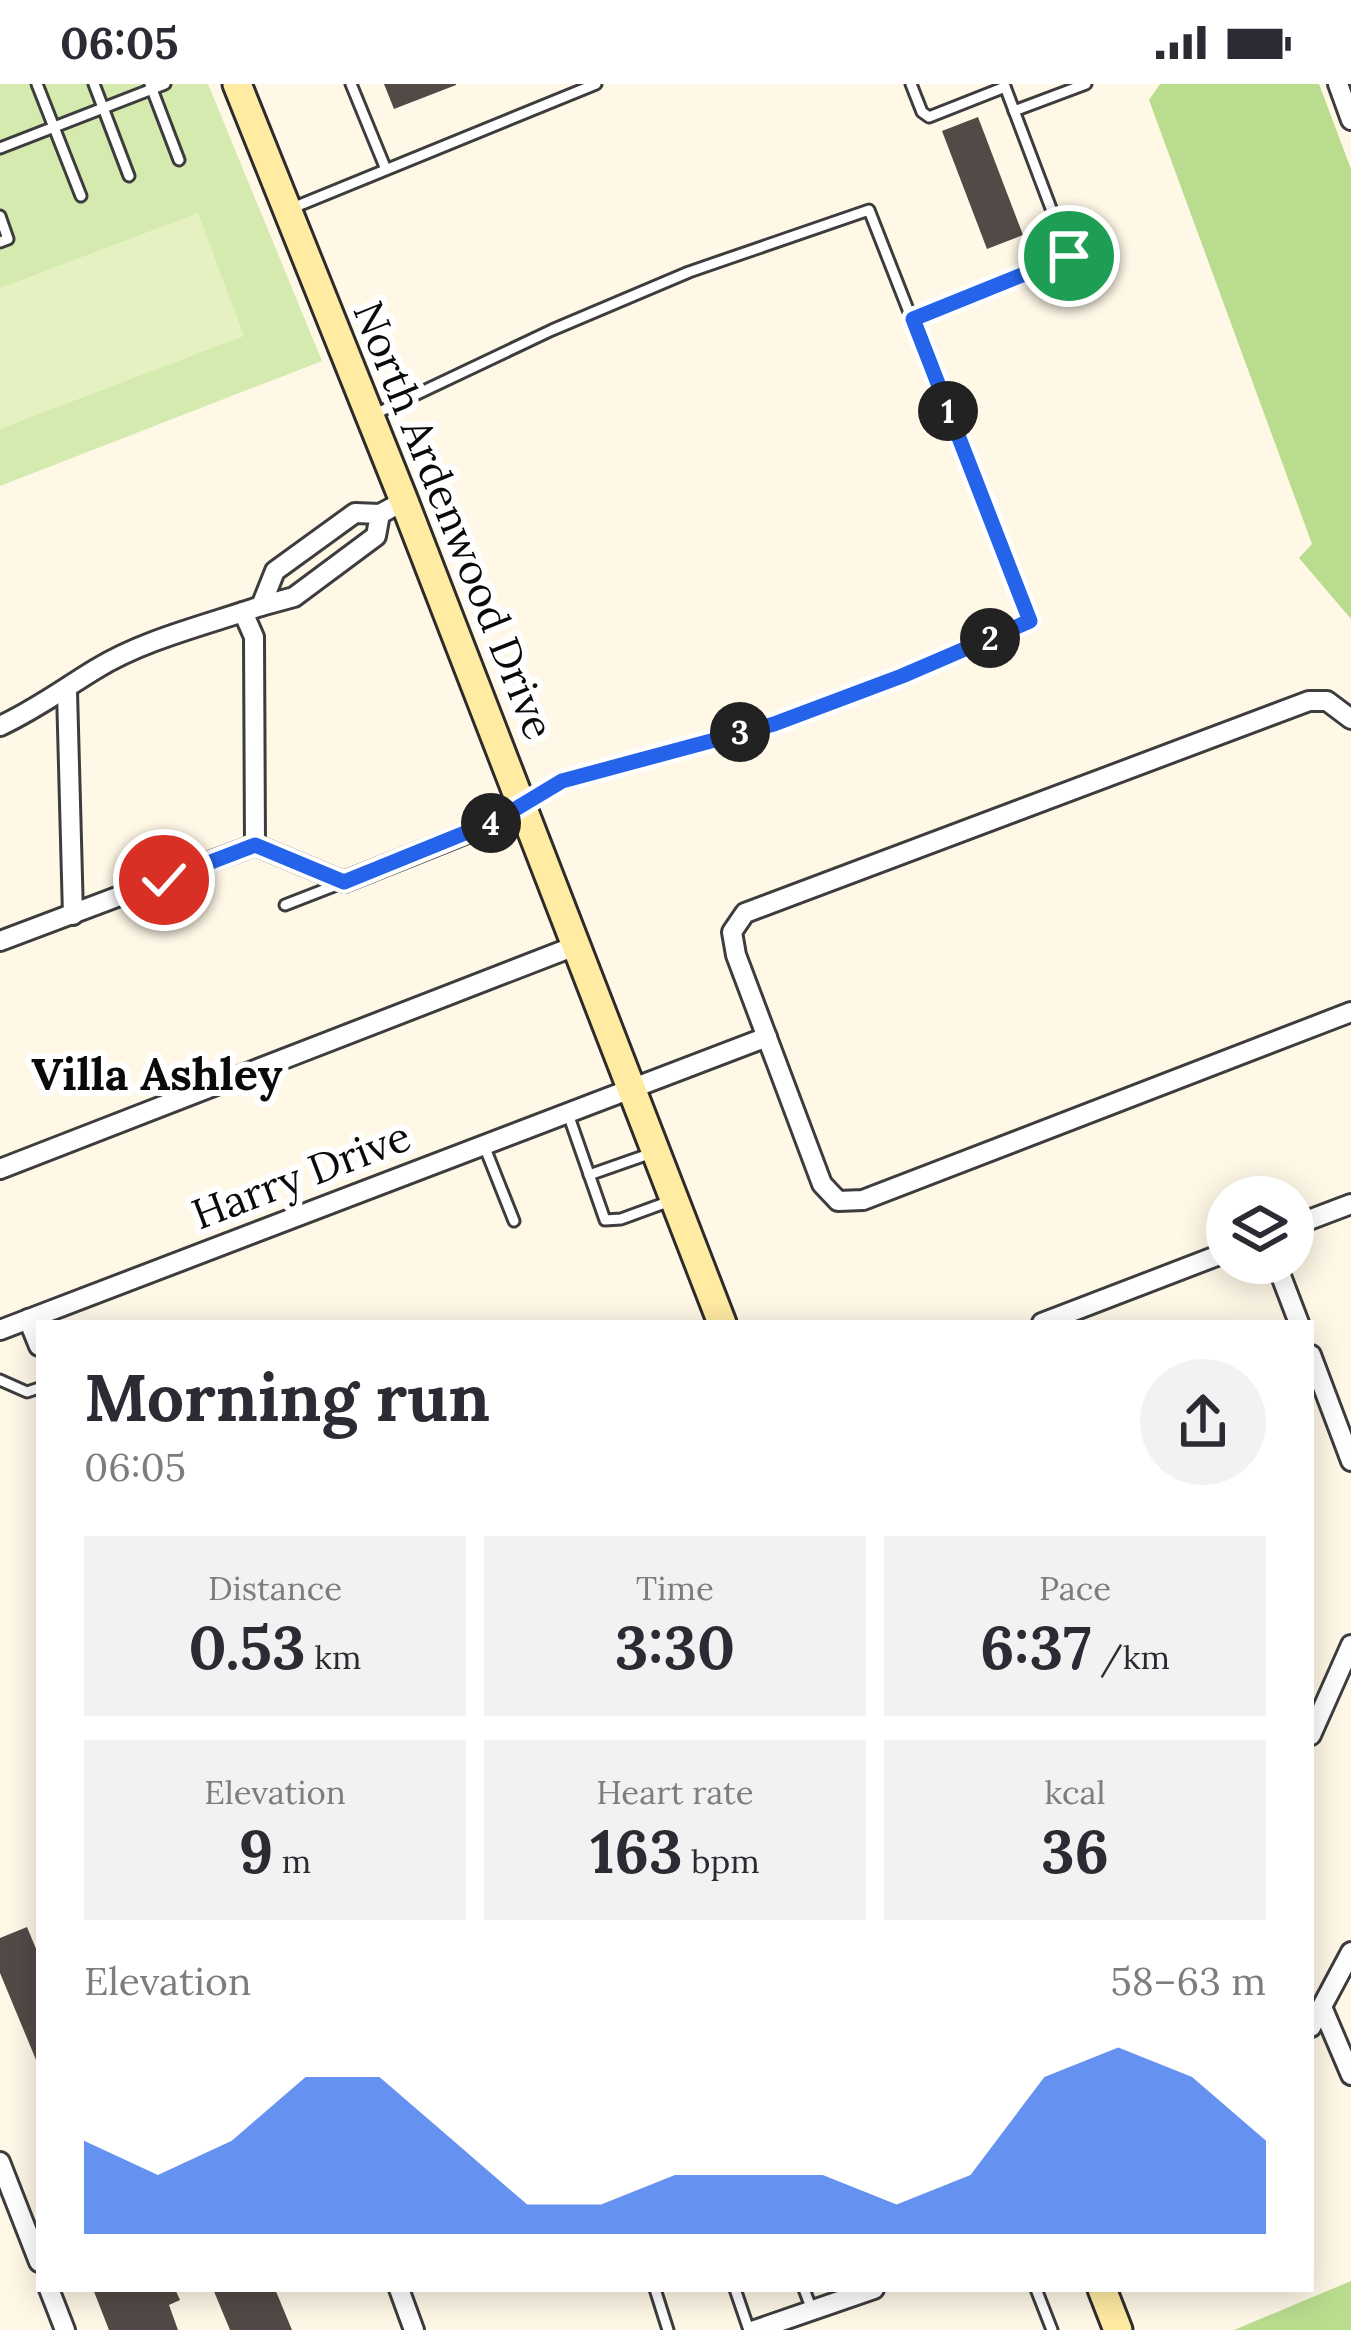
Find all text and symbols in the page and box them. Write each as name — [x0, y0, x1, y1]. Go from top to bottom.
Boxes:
text: 06:05 — [60, 14, 179, 71]
pin — [1018, 205, 1120, 307]
icon: arrive — [1036, 223, 1102, 289]
street label: North Ardenwood Drive — [341, 293, 567, 747]
pin: 1 — [918, 381, 978, 441]
text: 1 — [941, 390, 955, 432]
pin: 2 — [960, 608, 1020, 668]
text: 2 — [981, 617, 999, 659]
pin: 3 — [710, 702, 770, 762]
text: 3 — [731, 711, 749, 753]
pin: 4 — [461, 793, 521, 853]
text: 4 — [482, 802, 500, 844]
pin — [113, 829, 215, 931]
icon: check — [131, 847, 197, 913]
district label: Villa Ashley — [31, 1045, 283, 1102]
street label: Harry Drive — [184, 1109, 418, 1241]
map controls — [1206, 1176, 1314, 1284]
button: layers — [1206, 1176, 1314, 1284]
text: Morning run — [84, 1355, 490, 1439]
button: share — [1140, 1359, 1266, 1485]
text: 06:05 — [84, 1442, 186, 1492]
text: Distance — [208, 1567, 342, 1609]
text: Time — [636, 1567, 714, 1609]
text: Pace — [1039, 1567, 1111, 1609]
text: 0.53 — [188, 1609, 306, 1685]
text: 3:30 — [615, 1609, 735, 1685]
text: 6:37 — [980, 1609, 1091, 1685]
text: km — [306, 1636, 362, 1678]
text: /km — [1091, 1636, 1170, 1678]
text: Elevation — [204, 1771, 346, 1813]
text: Heart rate — [596, 1771, 754, 1813]
text: kcal — [1045, 1771, 1105, 1813]
text: 9 — [239, 1813, 273, 1889]
text: 163 — [590, 1813, 683, 1889]
text: 36 — [1041, 1813, 1109, 1889]
text: m — [273, 1840, 311, 1882]
text: bpm — [683, 1840, 760, 1882]
text: Elevation — [84, 1956, 252, 2006]
text: 58–63 m — [1110, 1956, 1266, 2006]

